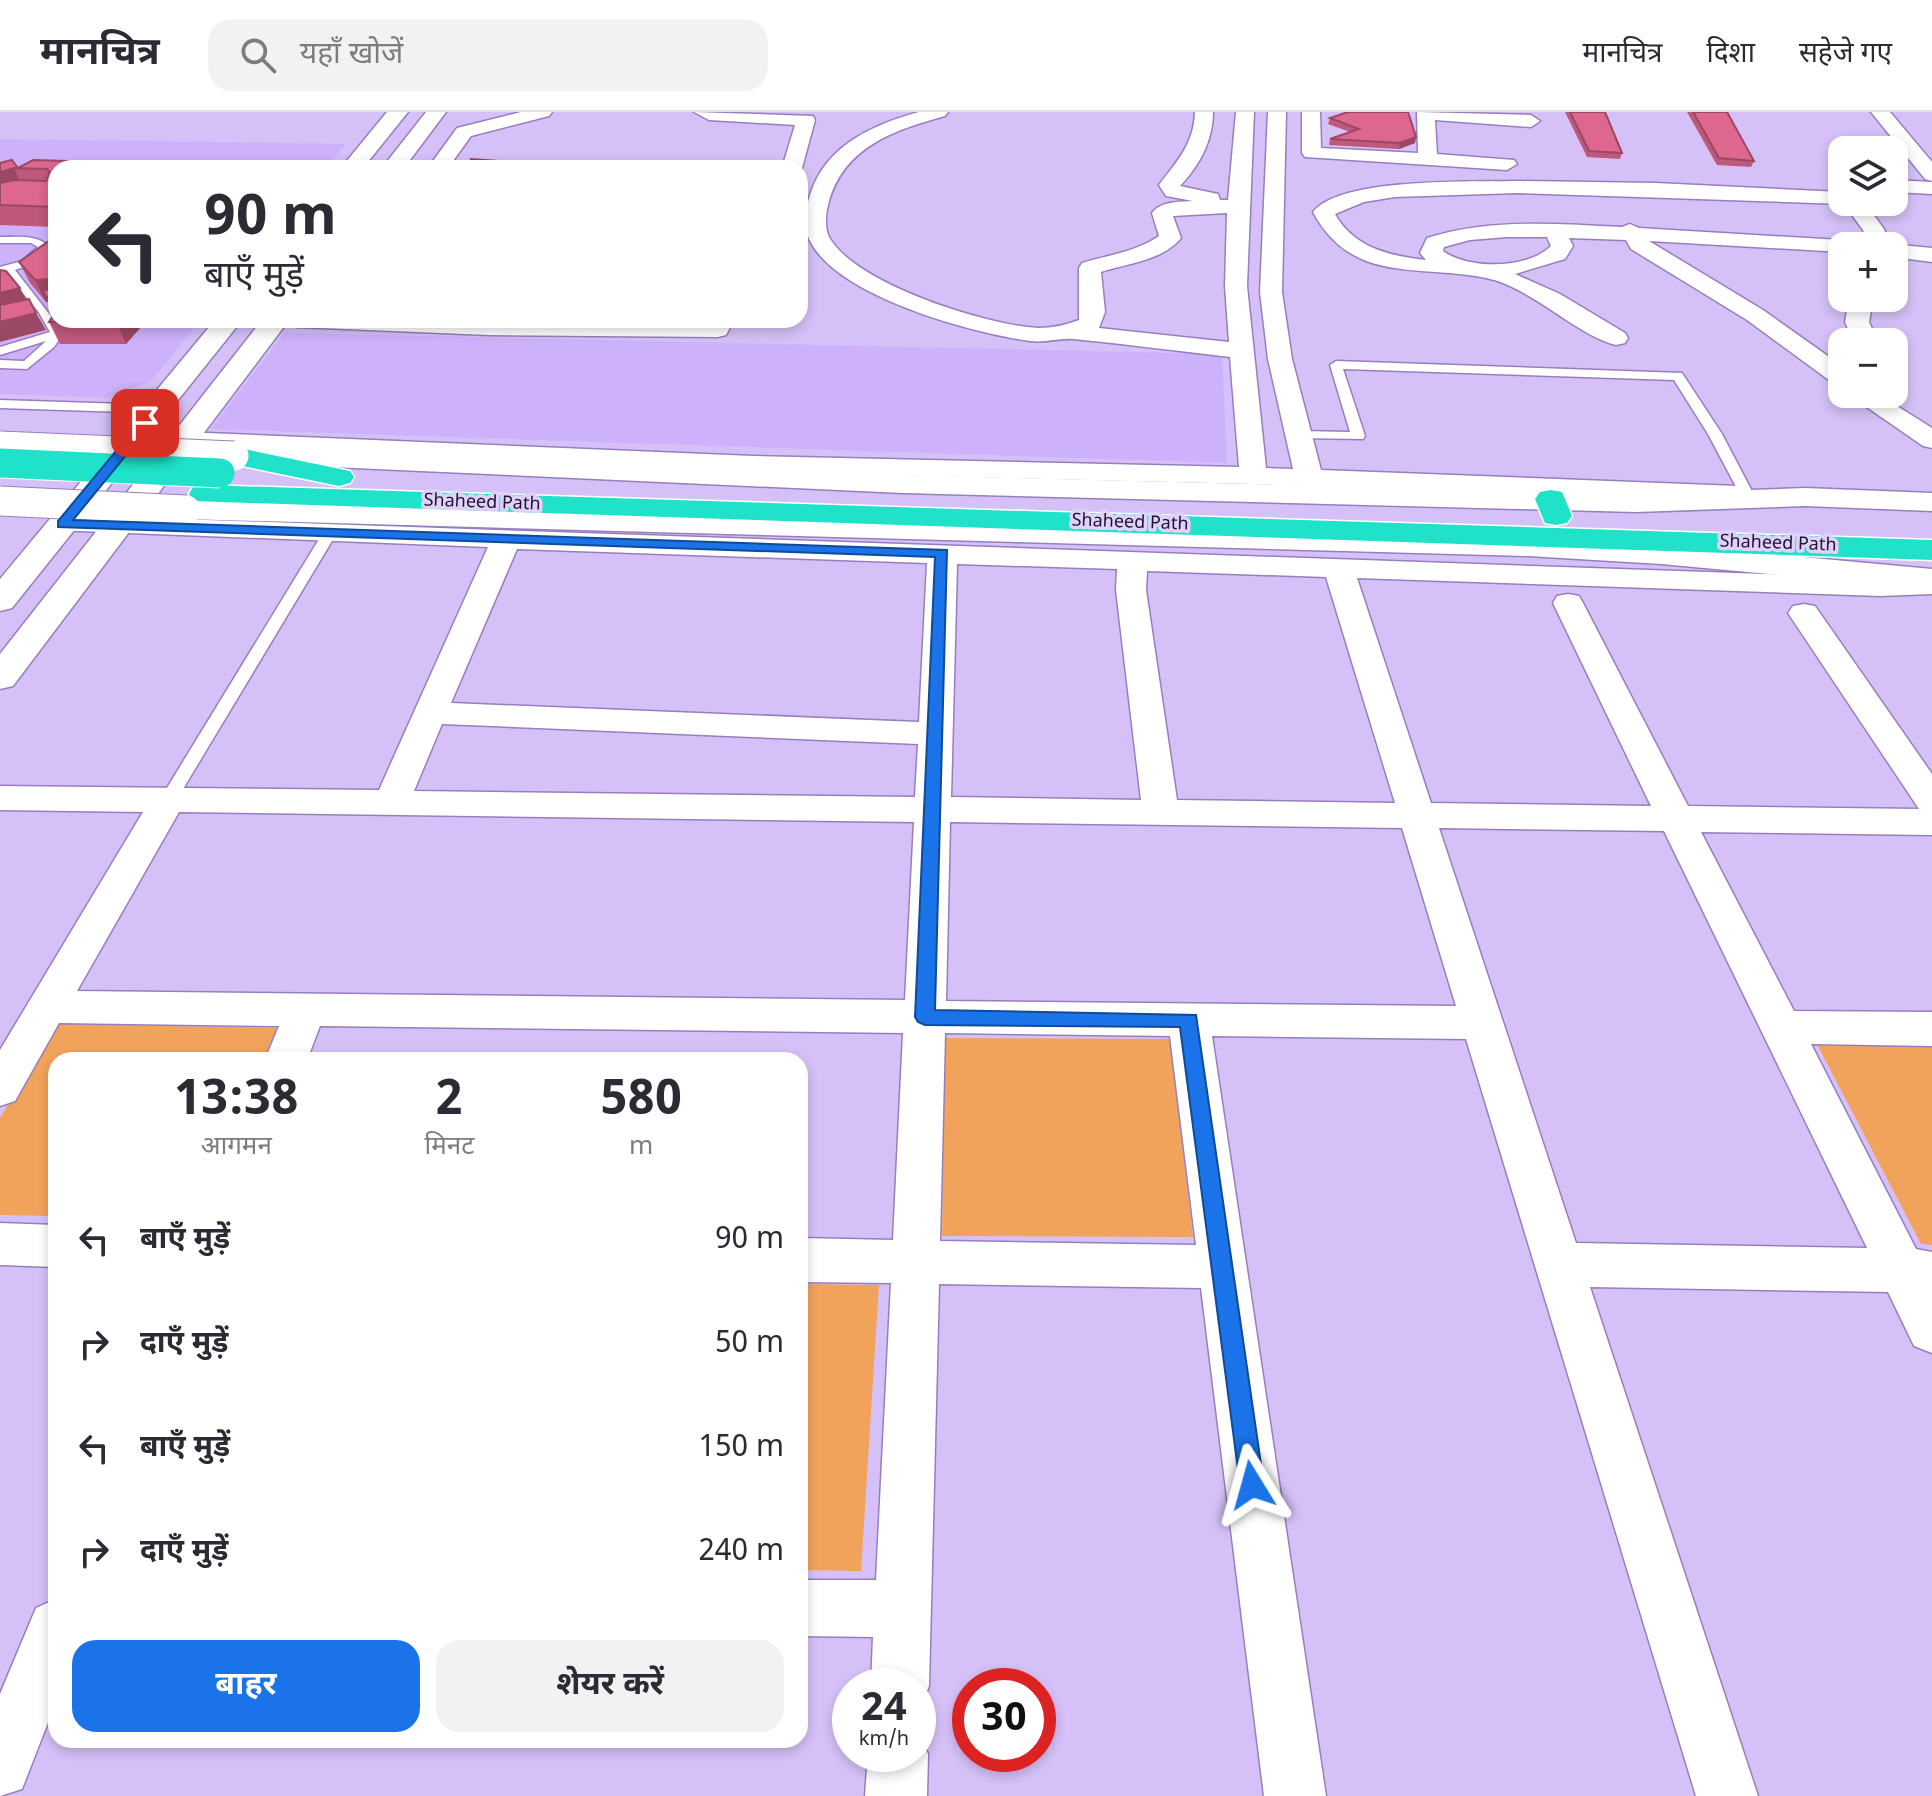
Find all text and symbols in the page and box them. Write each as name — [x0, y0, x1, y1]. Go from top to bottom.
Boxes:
search box — [208, 19, 768, 91]
text: मानचित्र — [40, 30, 160, 80]
icon: search — [236, 33, 280, 77]
text: यहाँ खोजें — [300, 36, 403, 75]
text: मानचित्र — [1582, 37, 1662, 73]
text: दिशा — [1706, 37, 1755, 73]
text: सहेजे गए — [1799, 37, 1892, 73]
map controls — [1828, 136, 1908, 408]
button: layers — [1828, 136, 1908, 216]
text: 90 m — [204, 184, 337, 257]
icon: left — [72, 192, 176, 296]
button: + — [1828, 232, 1908, 312]
text: बाएँ मुड़ें — [204, 255, 304, 302]
button: − — [1828, 328, 1908, 408]
pin — [111, 389, 179, 457]
icon: arrive — [123, 401, 167, 445]
street label: Shaheed Path — [423, 489, 541, 517]
street label: Shaheed Path — [1071, 509, 1189, 537]
street label: Shaheed Path — [1719, 530, 1837, 558]
text: 13:38 — [174, 1071, 299, 1134]
text: 2 — [436, 1071, 463, 1134]
text: 580 — [600, 1071, 682, 1134]
text: आगमन — [201, 1131, 272, 1165]
text: मिनट — [425, 1131, 474, 1165]
text: m — [629, 1131, 653, 1165]
icon: left — [72, 1218, 116, 1262]
text: बाएँ मुड़ें — [140, 1221, 230, 1260]
text: 90 m — [715, 1221, 784, 1260]
icon: right — [72, 1322, 116, 1366]
text: दाएँ मुड़ें — [140, 1325, 228, 1364]
text: 50 m — [715, 1325, 784, 1364]
icon: left — [72, 1426, 116, 1470]
text: बाएँ मुड़ें — [140, 1429, 230, 1468]
text: 150 m — [699, 1429, 784, 1468]
position arrow — [1210, 1443, 1294, 1527]
icon: right — [72, 1530, 116, 1574]
text: दाएँ मुड़ें — [140, 1533, 228, 1572]
text: 240 m — [699, 1533, 784, 1572]
button: बाहर — [72, 1640, 420, 1732]
button: शेयर करें — [436, 1640, 784, 1732]
speed limit sign: 30 — [952, 1668, 1056, 1772]
text: 24 — [861, 1684, 907, 1736]
text: km/h — [859, 1727, 909, 1753]

